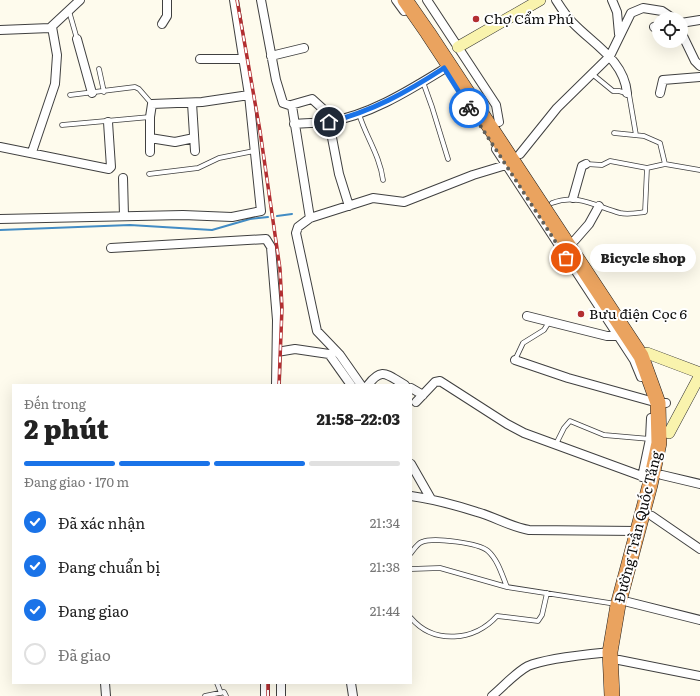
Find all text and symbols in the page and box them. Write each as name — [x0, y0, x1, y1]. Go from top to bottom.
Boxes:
place label: Chợ Cẩm Phú — [484, 8, 574, 28]
map controls — [652, 12, 688, 48]
button: locate — [652, 12, 688, 48]
marker: Chợ Cẩm Phú — [471, 14, 481, 24]
courier — [449, 88, 489, 128]
icon: bike — [458, 97, 480, 119]
pin — [312, 105, 346, 139]
icon: home — [318, 111, 340, 133]
pin — [549, 241, 583, 275]
callout: Bicycle shop — [590, 244, 696, 272]
icon: bag — [555, 247, 577, 269]
text: Bicycle shop — [600, 248, 686, 267]
place label: Bưu điện Cọc 6 — [589, 303, 687, 323]
marker: Bưu điện Cọc 6 — [576, 309, 586, 319]
text: Đến trong — [24, 394, 86, 413]
text: 21:58–22:03 — [317, 407, 400, 430]
text: 2 phút — [24, 408, 109, 447]
street label: Đường Trần Quốc Tảng — [608, 449, 666, 605]
text: Đang giao · 170 m — [24, 472, 129, 491]
icon: check — [24, 511, 46, 533]
text: Đã xác nhận — [58, 511, 145, 534]
text: 21:34 — [370, 513, 400, 532]
icon: check — [24, 555, 46, 577]
text: Đang chuẩn bị — [58, 555, 160, 578]
text: 21:38 — [370, 557, 400, 576]
icon: check — [24, 599, 46, 621]
text: Đang giao — [58, 599, 129, 622]
text: 21:44 — [370, 601, 400, 620]
text: Đã giao — [58, 643, 111, 666]

